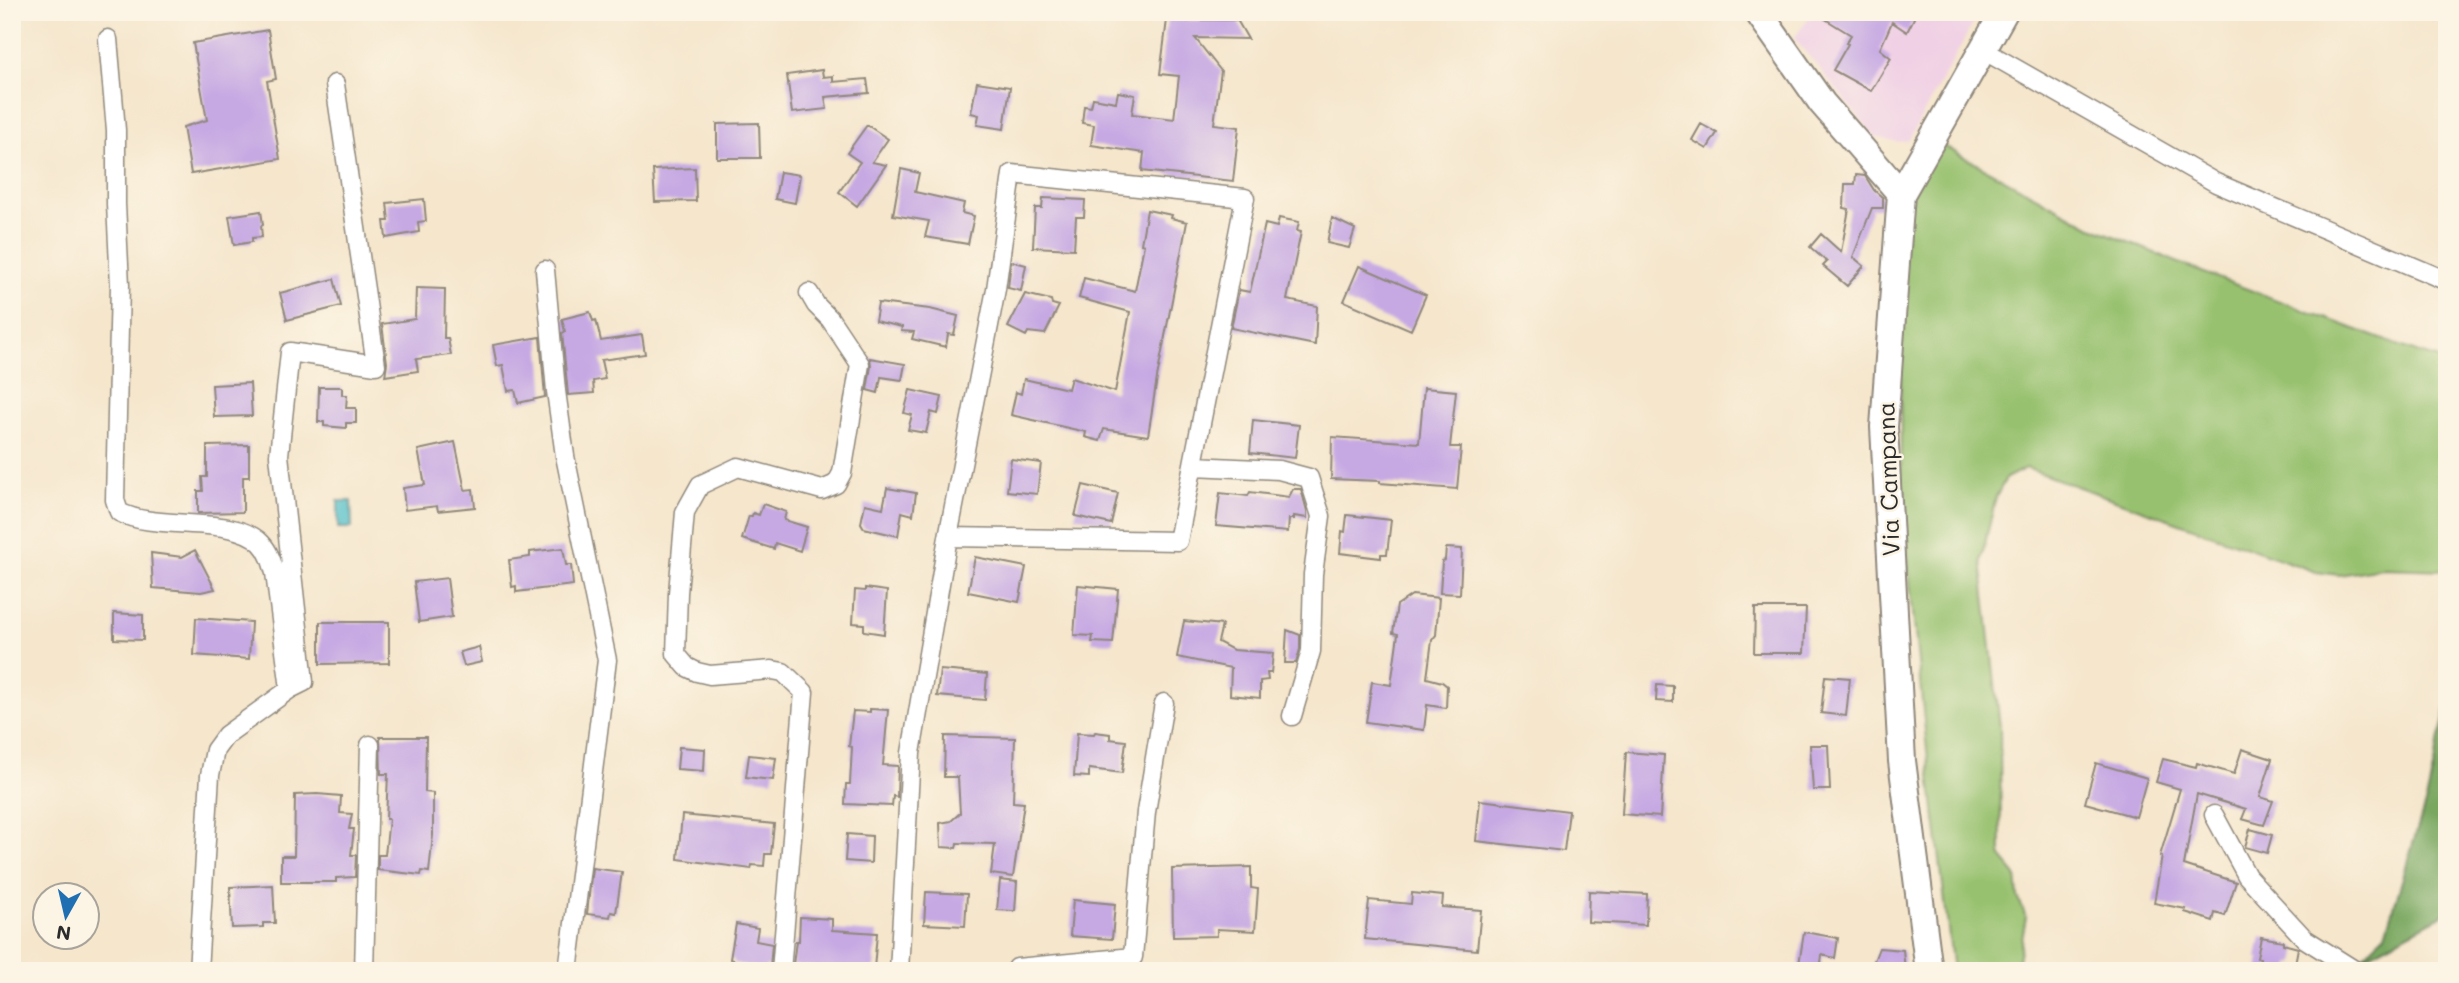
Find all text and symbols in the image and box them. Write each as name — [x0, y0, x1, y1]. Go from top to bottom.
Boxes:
street label: Via Campana — [1869, 401, 1906, 557]
north arrow — [32, 881, 102, 951]
text: N — [55, 920, 72, 947]

